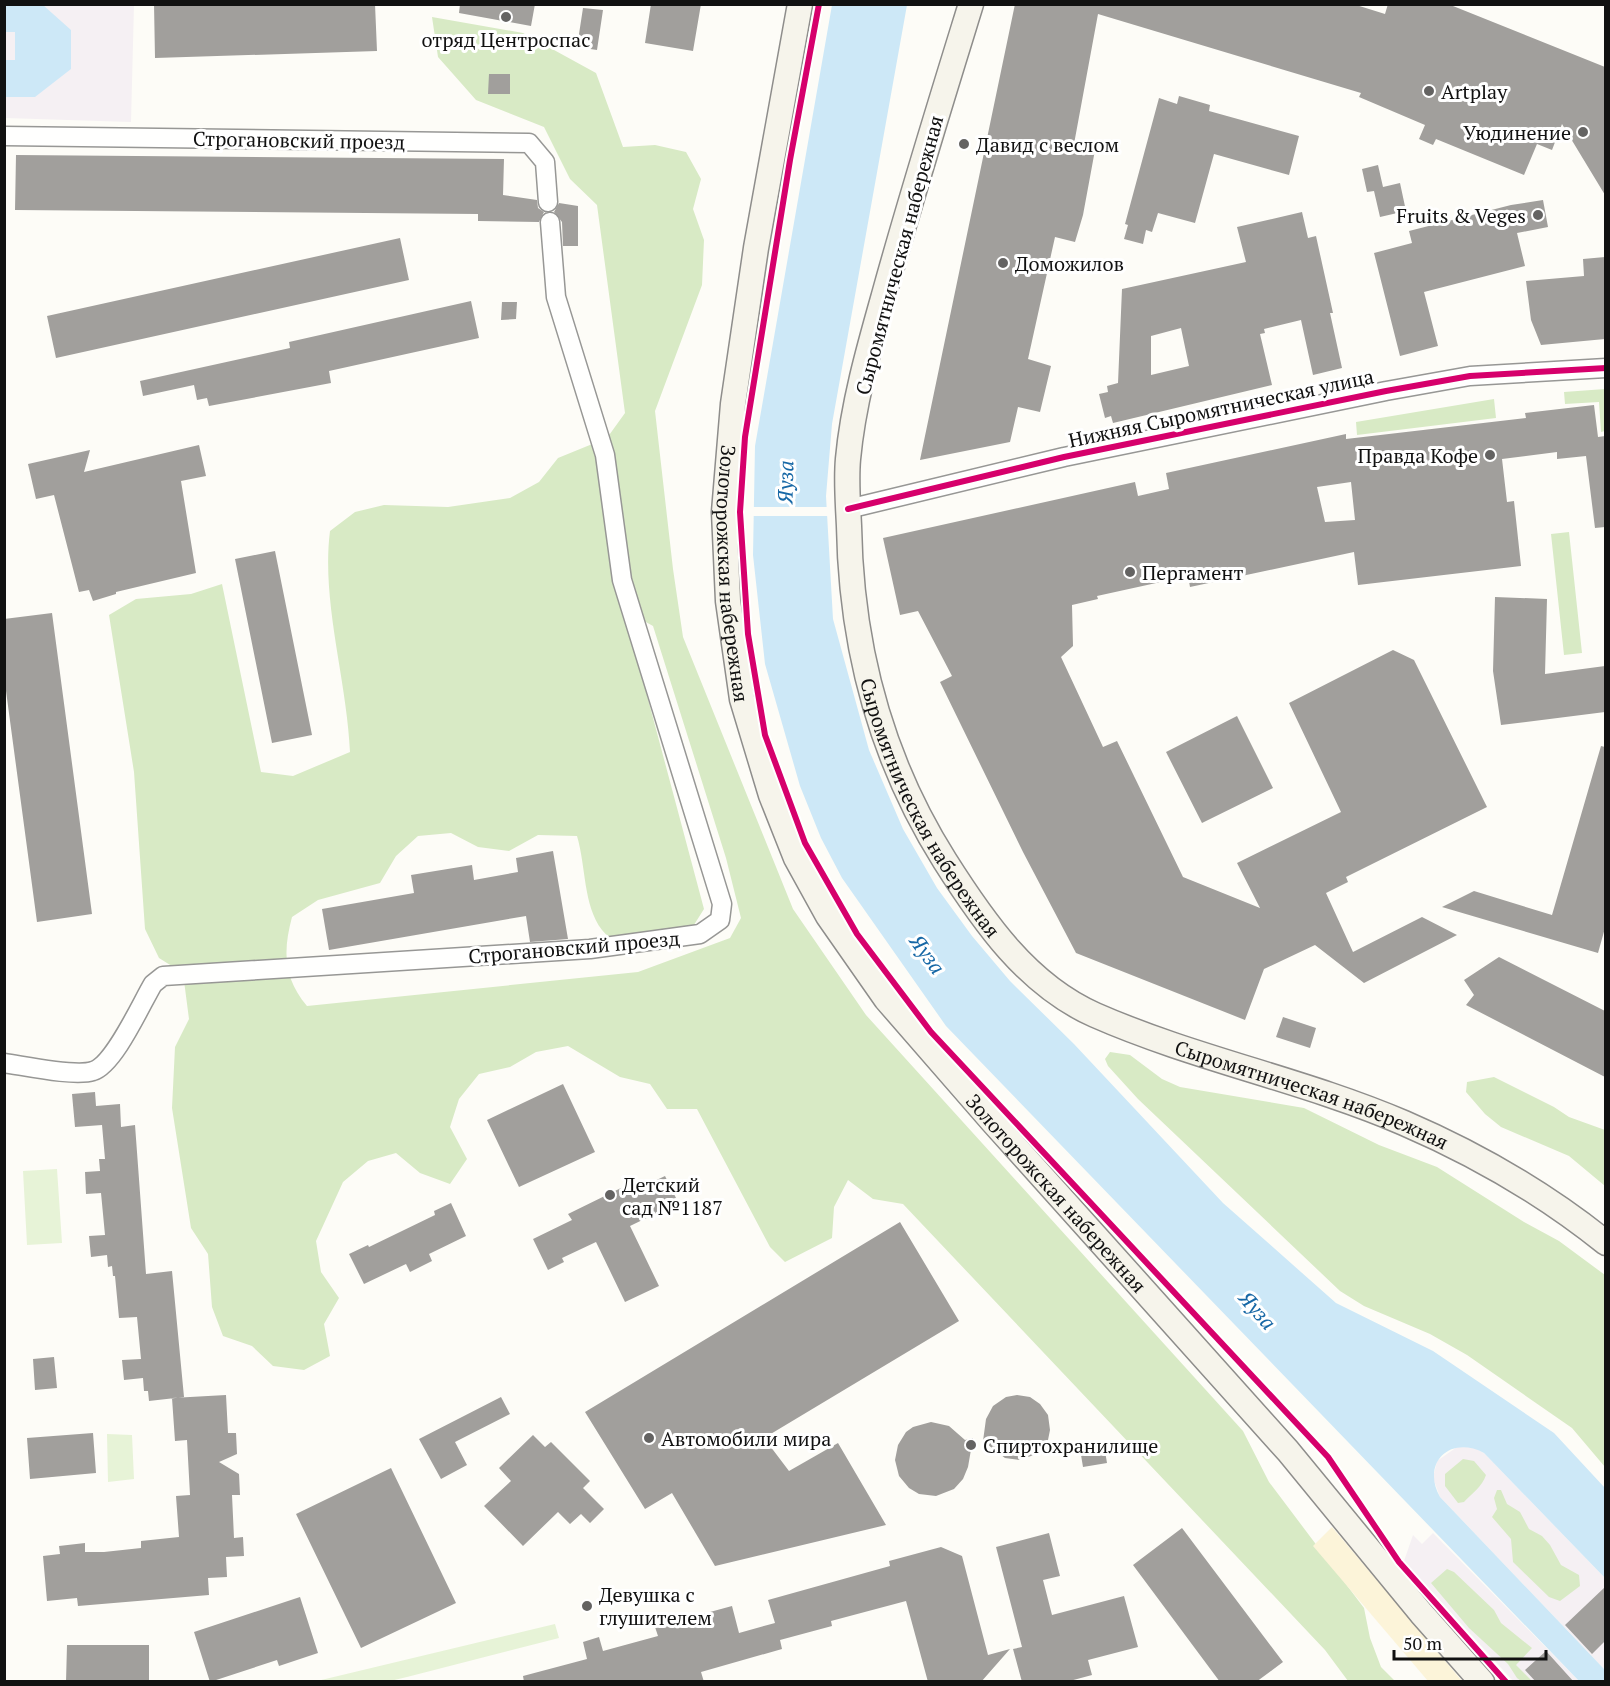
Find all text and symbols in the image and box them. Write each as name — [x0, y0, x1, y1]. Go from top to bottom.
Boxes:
marker: отряд Центроспас — [499, 10, 513, 24]
place label: отряд Центроспас — [422, 26, 590, 53]
place label: Artplay — [1441, 78, 1508, 105]
marker: Artplay — [1422, 84, 1436, 98]
street label: Сыромятническая набережная — [849, 112, 949, 398]
place label: Уюдинение — [1463, 119, 1571, 146]
street label: Строгановский проезд — [193, 125, 405, 155]
marker: Уюдинение — [1576, 125, 1590, 139]
place label: Давид с веслом — [976, 131, 1119, 158]
marker: Давид с веслом — [957, 137, 971, 151]
place label: Fruits & Veges — [1396, 202, 1526, 229]
marker: Fruits & Veges — [1531, 208, 1545, 222]
place label: Доможилов — [1015, 250, 1124, 277]
marker: Доможилов — [996, 256, 1010, 270]
street label: Нижняя Сыромятническая улица — [1066, 362, 1376, 454]
place label: Правда Кофе — [1357, 442, 1478, 469]
street label: Золоторожская набережная — [710, 444, 756, 704]
marker: Правда Кофе — [1483, 448, 1497, 462]
water label: Яуза — [771, 460, 799, 506]
place label: Пергамент — [1142, 559, 1243, 586]
marker: Пергамент — [1123, 565, 1137, 579]
street label: Сыромятническая набережная — [855, 675, 1007, 943]
street label: Строгановский проезд — [467, 924, 681, 970]
water label: Яуза — [903, 927, 952, 980]
street label: Сыромятническая набережная — [1171, 1033, 1453, 1155]
street label: Золоторожская набережная — [961, 1088, 1153, 1298]
place label: Детский сад №1187 — [622, 1171, 723, 1221]
marker: Детский сад №1187 — [603, 1188, 617, 1202]
water label: Яуза — [1232, 1283, 1283, 1335]
place label: Автомобили мира — [661, 1425, 831, 1452]
marker: Автомобили мира — [642, 1431, 656, 1445]
place label: Спиртохранилище — [983, 1432, 1158, 1459]
marker: Спиртохранилище — [964, 1438, 978, 1452]
place label: Девушка с глушителем — [599, 1581, 712, 1631]
marker: Девушка с глушителем — [580, 1599, 594, 1613]
scale bar — [1394, 1623, 1546, 1661]
text: 50 m — [1403, 1631, 1443, 1655]

